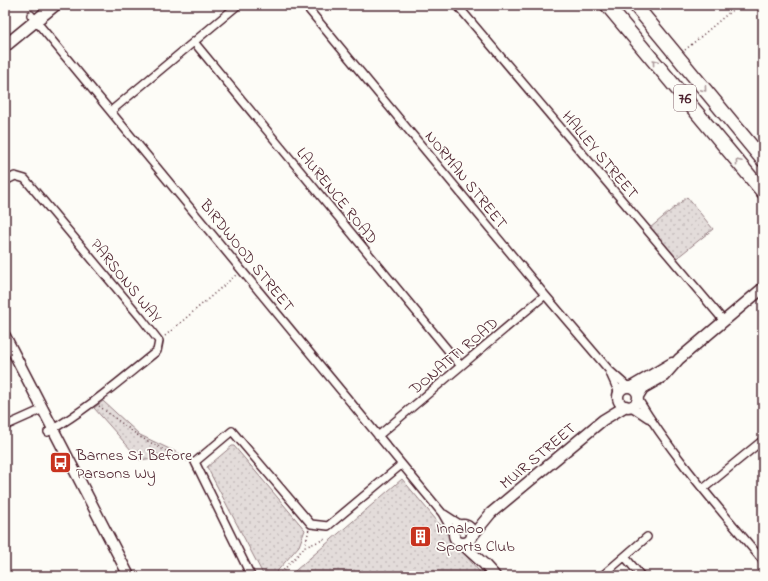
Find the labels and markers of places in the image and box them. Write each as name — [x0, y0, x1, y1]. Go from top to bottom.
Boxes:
place label: Barnes St Before Parsons Wy — [75, 444, 193, 486]
bus stop icon: Barnes St Before Parsons Wy — [47, 450, 73, 476]
place label: Innaloo Sports Club — [436, 517, 515, 559]
building icon: Innaloo Sports Club — [408, 523, 434, 549]

